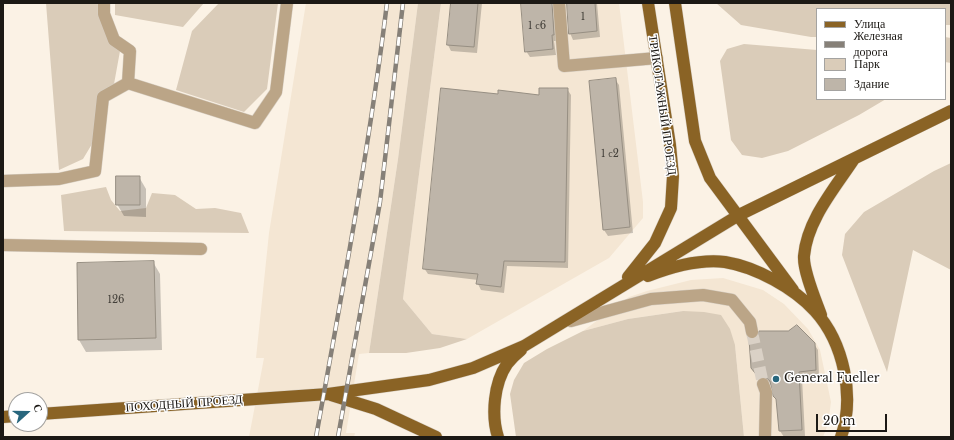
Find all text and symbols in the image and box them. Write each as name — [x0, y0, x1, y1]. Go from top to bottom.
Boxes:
legend — [816, 8, 946, 100]
house number: 1 — [581, 11, 585, 23]
text: Улица — [854, 16, 885, 31]
house number: 1 с6 — [528, 20, 546, 32]
text: Железная дорога — [853, 28, 902, 59]
street label: ТРИКОТАЖНЫЙ ПРОЕЗД — [645, 34, 679, 176]
text: Парк — [854, 56, 880, 71]
text: Здание — [854, 76, 889, 91]
house number: 1 с2 — [601, 148, 619, 160]
house number: 126 — [107, 294, 125, 306]
place label: General Fueller — [784, 372, 880, 386]
marker: General Fueller — [771, 374, 781, 384]
north arrow — [8, 392, 48, 432]
street label: ПОХОДНЫЙ ПРОЕЗД — [125, 393, 243, 415]
text: С — [30, 402, 46, 414]
scale bar — [818, 406, 889, 432]
text: 20 m — [823, 413, 855, 428]

